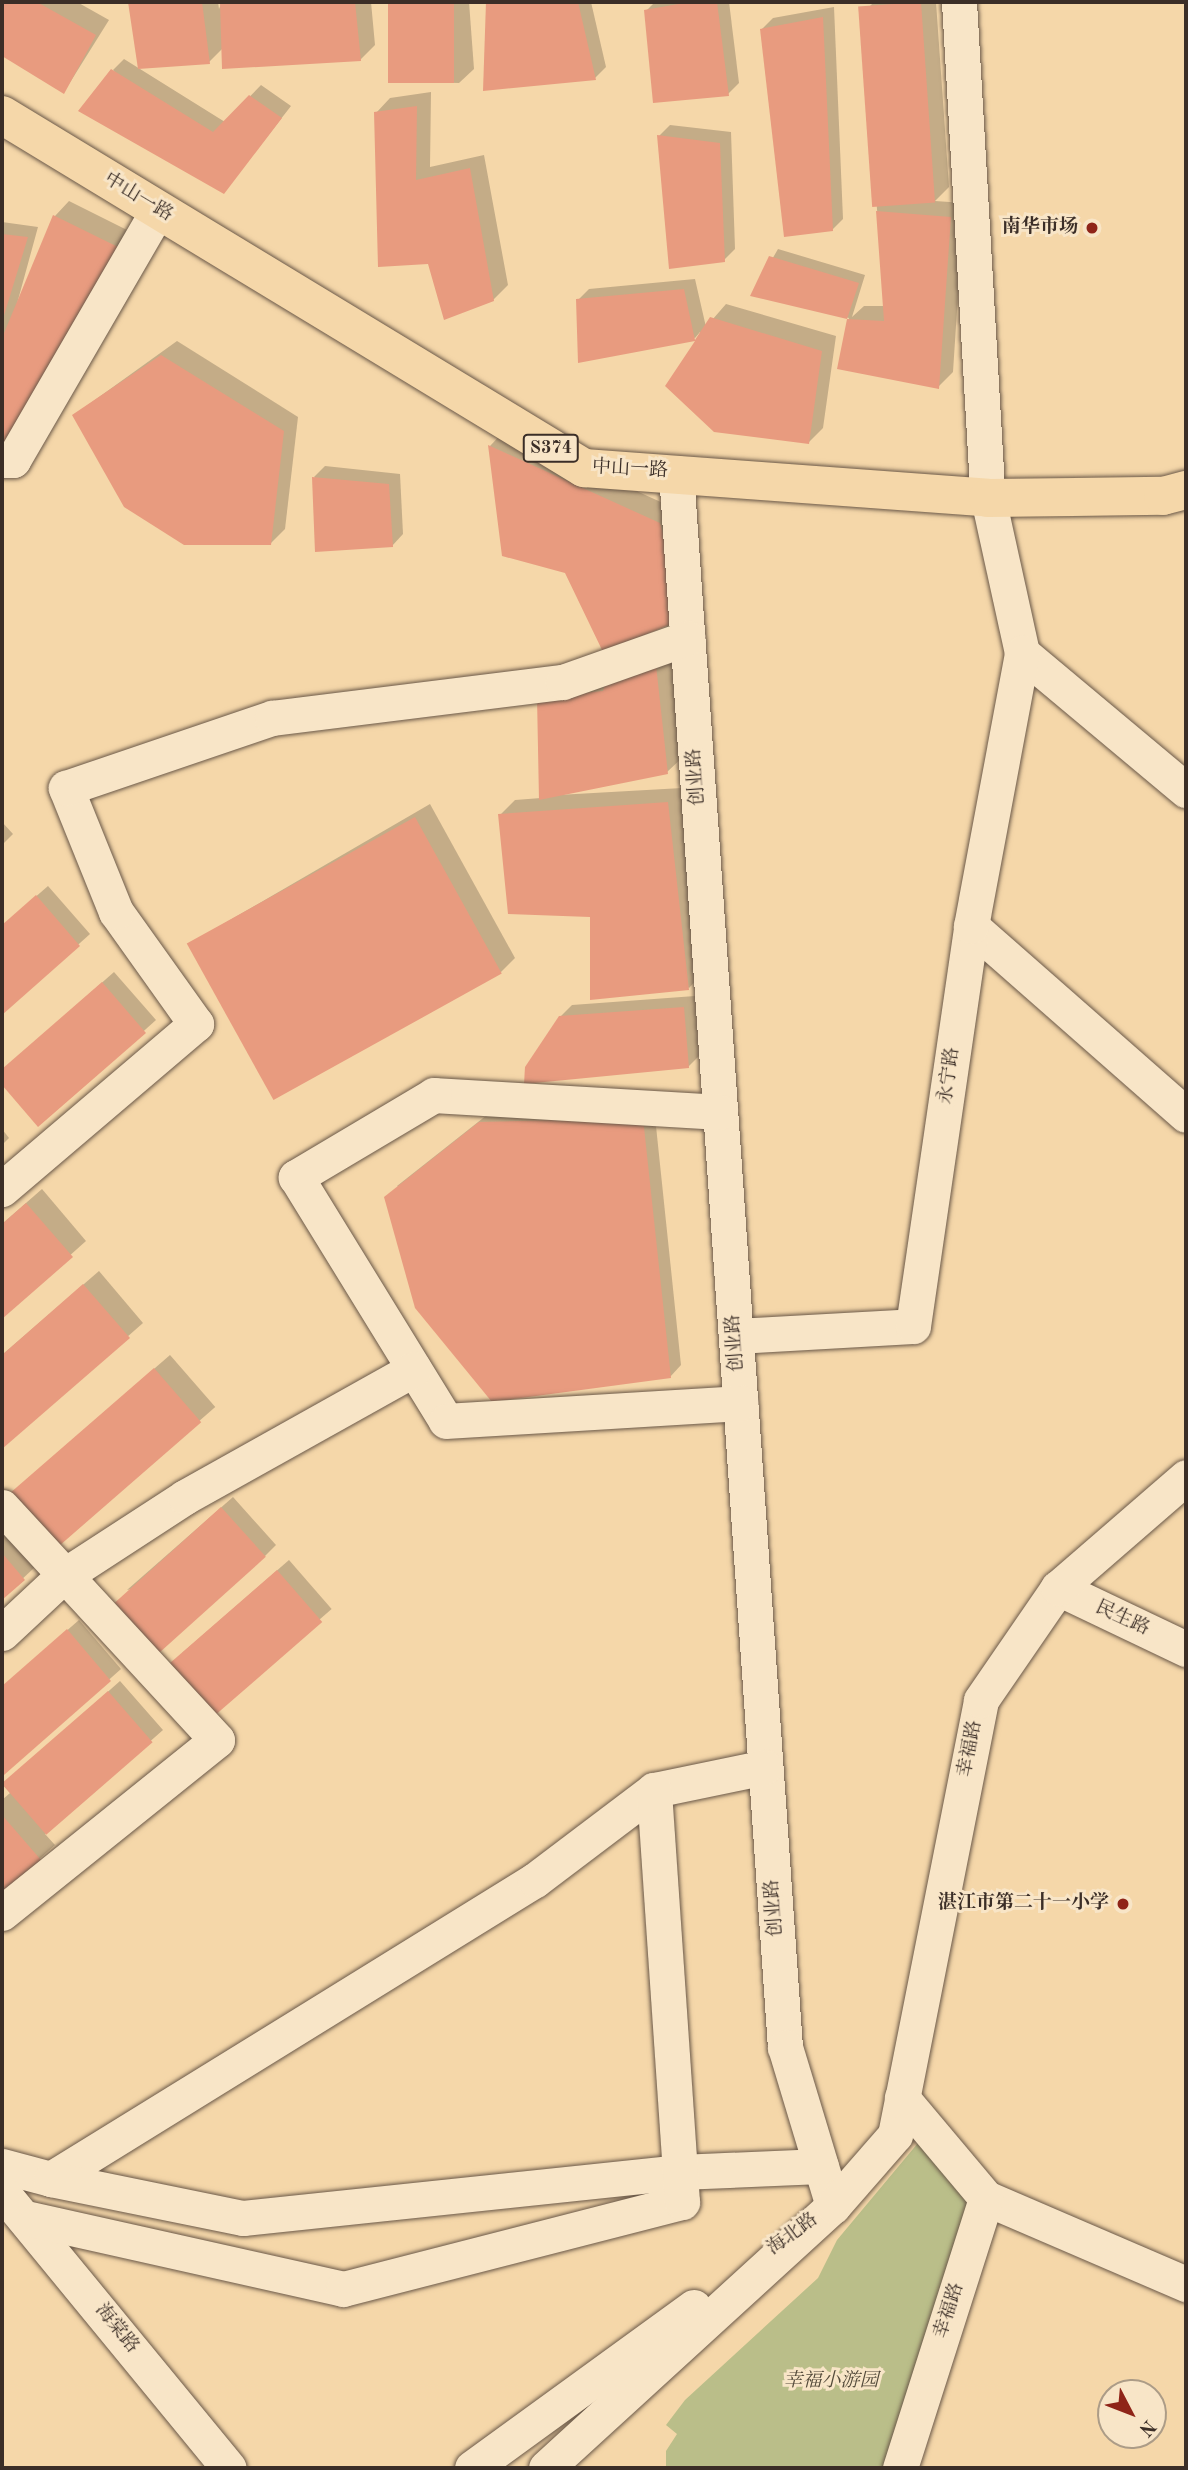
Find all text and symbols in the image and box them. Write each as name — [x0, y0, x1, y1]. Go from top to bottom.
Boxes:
street label: 中山一路 — [100, 169, 176, 227]
place label: 南华市场 — [1002, 217, 1078, 239]
marker: 南华市场 — [1084, 220, 1100, 236]
road number: S374 — [521, 434, 581, 462]
street label: 中山一路 — [591, 457, 669, 483]
street label: 创业路 — [684, 748, 710, 806]
street label: 永宁路 — [935, 1046, 965, 1106]
street label: 创业路 — [723, 1314, 749, 1372]
street label: 民生路 — [1091, 1597, 1153, 1641]
street label: 幸福路 — [954, 1719, 988, 1779]
street label: 创业路 — [762, 1879, 788, 1937]
place label: 湛江市第二十一小学 — [938, 1893, 1109, 1915]
marker: 湛江市第二十一小学 — [1115, 1896, 1131, 1912]
street label: 海北路 — [763, 2209, 823, 2261]
street label: 幸福路 — [930, 2280, 970, 2342]
street label: 海棠路 — [89, 2300, 143, 2358]
park label: 幸福小游园 — [784, 2371, 878, 2393]
north arrow — [1097, 2379, 1167, 2449]
text: N — [1135, 2415, 1158, 2439]

